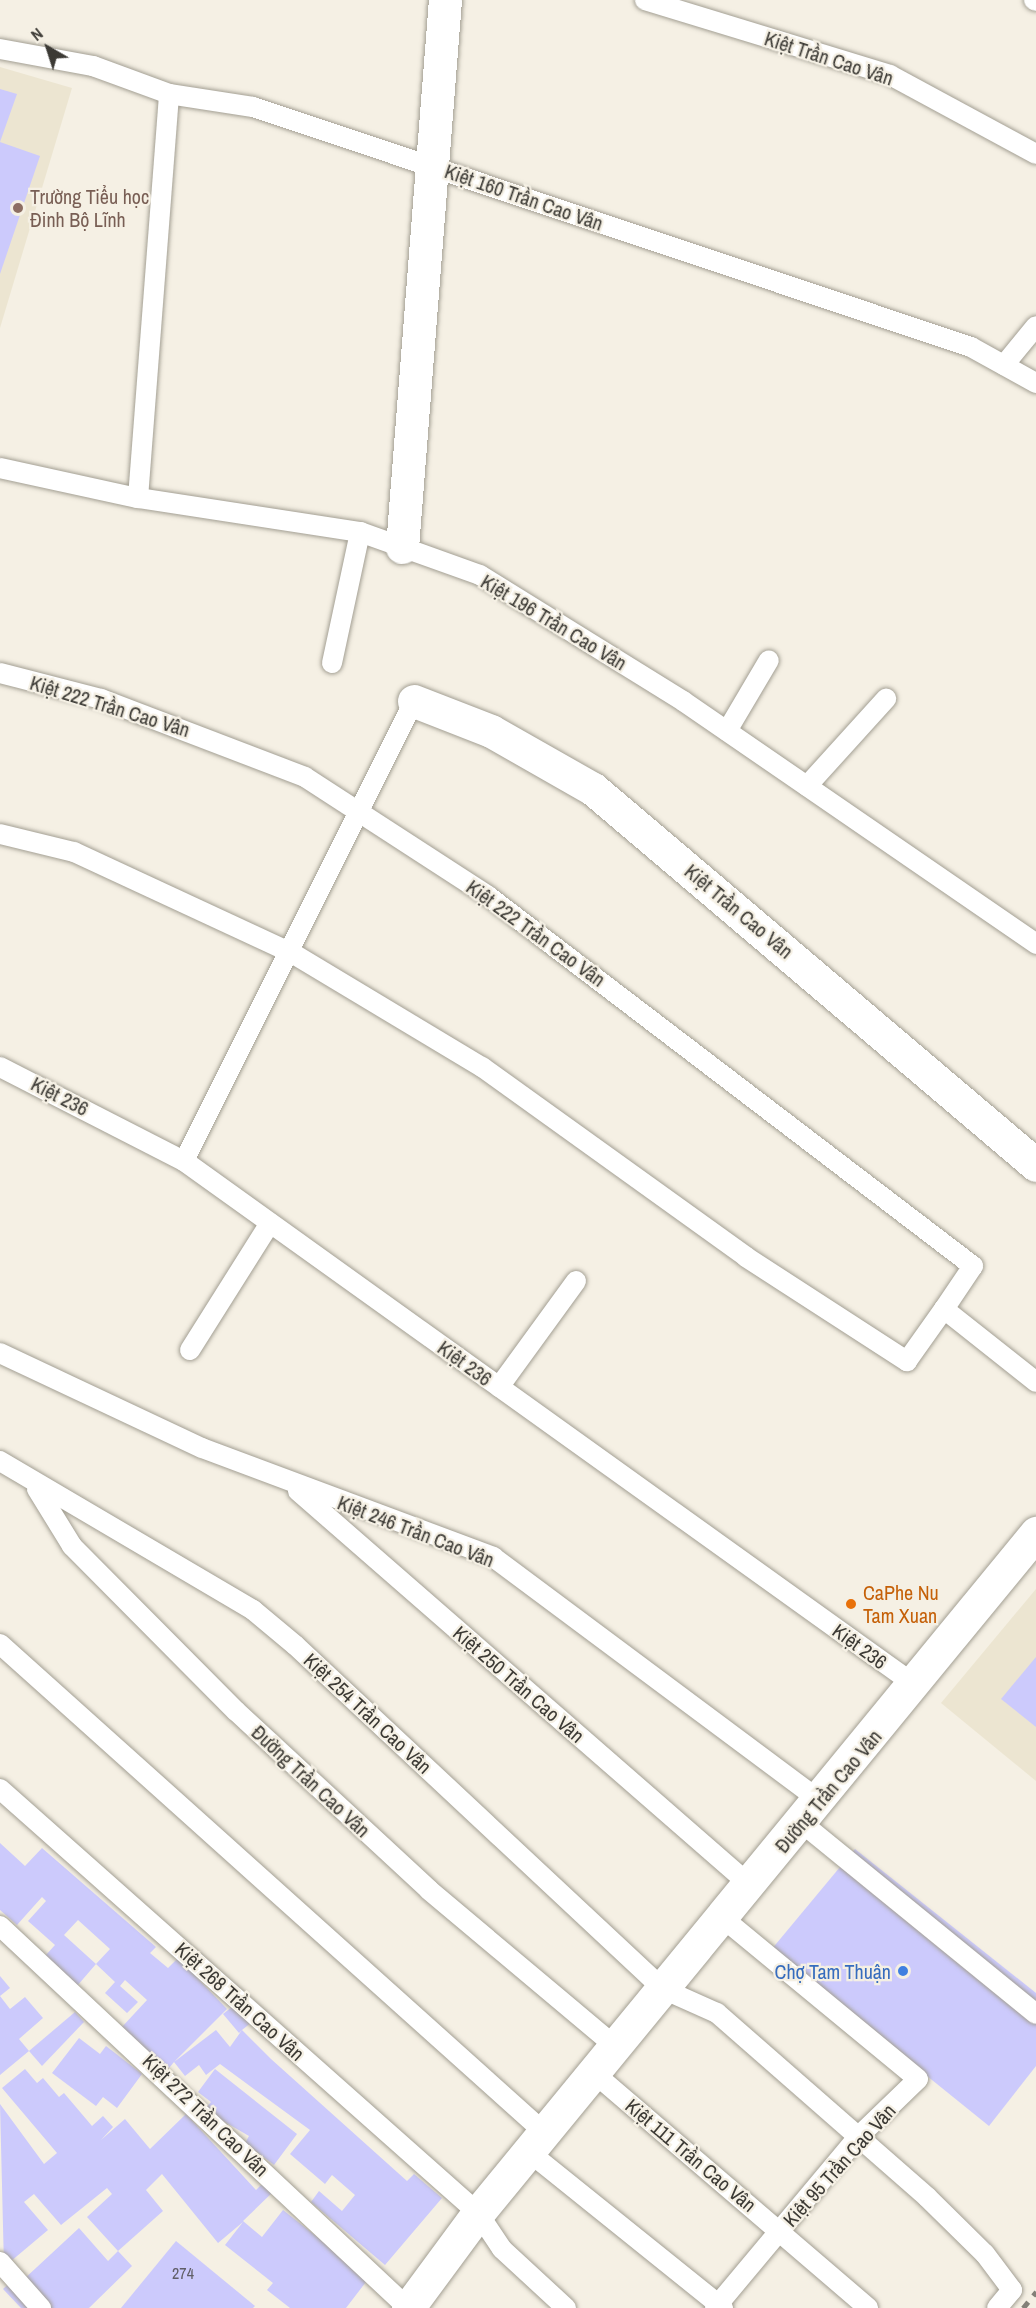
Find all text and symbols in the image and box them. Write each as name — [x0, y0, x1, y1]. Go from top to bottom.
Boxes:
north arrow — [18, 18, 78, 78]
text: N — [26, 22, 47, 46]
street label: Kiệt Trần Cao Vân — [762, 26, 896, 90]
street label: Kiệt 160 Trần Cao Vân — [442, 159, 606, 235]
place label: Trường Tiểu học Đinh Bộ Lĩnh — [30, 184, 149, 231]
marker: Trường Tiểu học Đinh Bộ Lĩnh — [11, 201, 25, 215]
street label: Kiệt 196 Trần Cao Vân — [477, 569, 631, 675]
street label: Kiệt 222 Trần Cao Vân — [27, 670, 193, 742]
street label: Kiệt Trần Cao Vân — [680, 859, 798, 963]
street label: Kiệt 222 Trần Cao Vân — [462, 875, 610, 991]
street label: Kiệt 236 — [27, 1071, 93, 1121]
street label: Kiệt 236 — [433, 1335, 497, 1391]
street label: Kiệt 246 Trần Cao Vân — [334, 1490, 498, 1572]
place label: CaPhe Nu Tam Xuan — [863, 1580, 939, 1627]
marker: CaPhe Nu Tam Xuan — [844, 1597, 858, 1611]
street label: Kiệt 236 — [828, 1618, 892, 1674]
street label: Kiệt 250 Trần Cao Vân — [449, 1621, 589, 1747]
street label: Kiệt 254 Trần Cao Vân — [299, 1648, 437, 1778]
street label: Đường Trần Cao Vân — [247, 1720, 375, 1842]
street label: Đường Trần Cao Vân — [770, 1725, 886, 1857]
street label: Kiệt 268 Trần Cao Vân — [170, 1937, 310, 2065]
place label: Chợ Tam Thuận — [774, 1959, 891, 1983]
marker: Chợ Tam Thuận — [896, 1964, 910, 1978]
street label: Kiệt 272 Trần Cao Vân — [138, 2049, 274, 2181]
street label: Kiệt 111 Trần Cao Vân — [621, 2093, 761, 2217]
street label: Kiệt 95 Trần Cao Vân — [778, 2099, 900, 2231]
house number: 274 — [172, 2263, 194, 2283]

